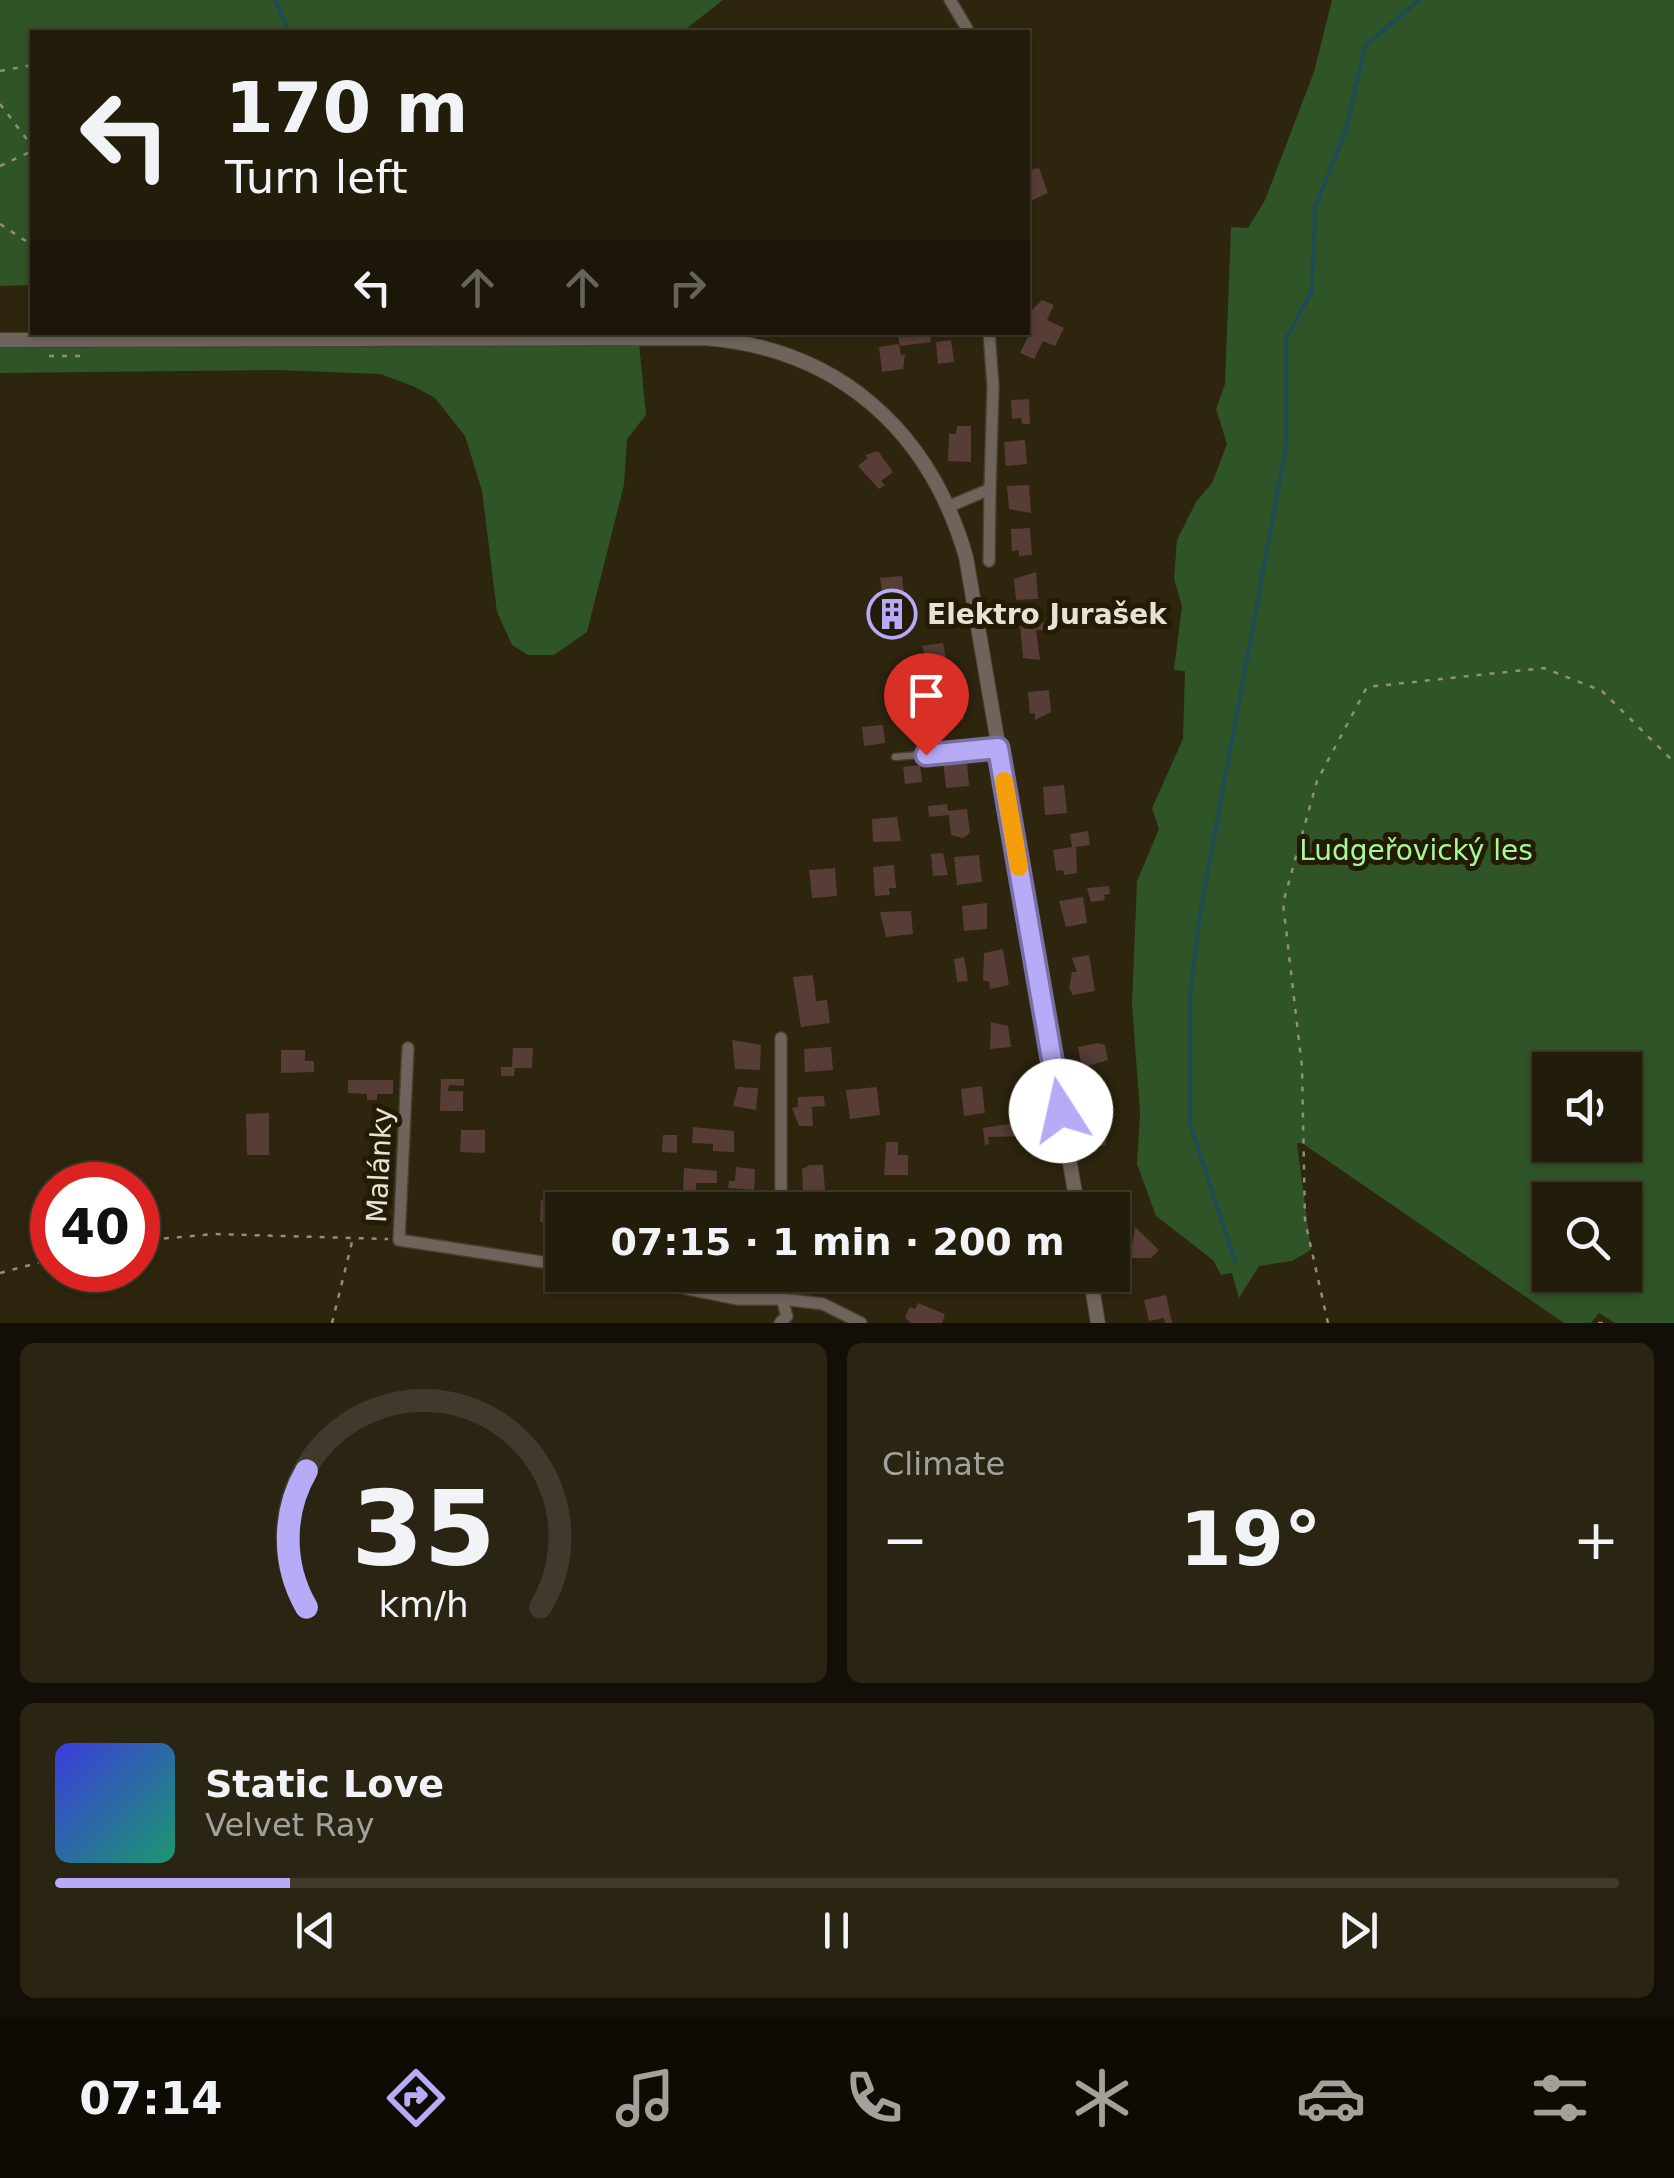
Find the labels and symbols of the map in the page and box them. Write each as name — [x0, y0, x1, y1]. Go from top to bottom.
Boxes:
building icon: Elektro Jurašek — [866, 588, 918, 640]
place label: Elektro Jurašek — [927, 598, 1168, 631]
pin — [884, 653, 969, 756]
park label: Ludgeřovický les — [1299, 834, 1533, 867]
position arrow — [1009, 1059, 1113, 1163]
street label: Malánky — [360, 1106, 399, 1224]
speed limit sign: 40 — [30, 1162, 160, 1292]

